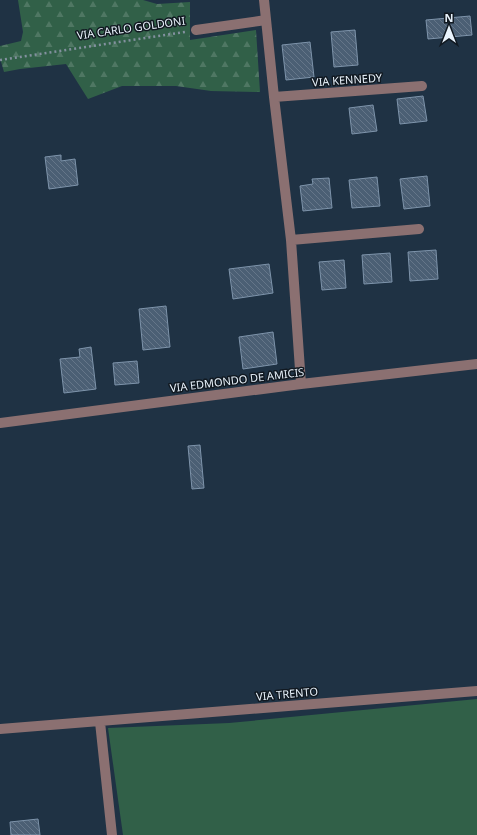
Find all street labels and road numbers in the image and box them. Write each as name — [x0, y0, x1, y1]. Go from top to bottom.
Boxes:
street label: VIA CARLO GOLDONI — [76, 12, 186, 43]
street label: VIA KENNEDY — [311, 70, 383, 89]
street label: VIA EDMONDO DE AMICIS — [169, 364, 305, 395]
street label: VIA TRENTO — [255, 683, 319, 704]

